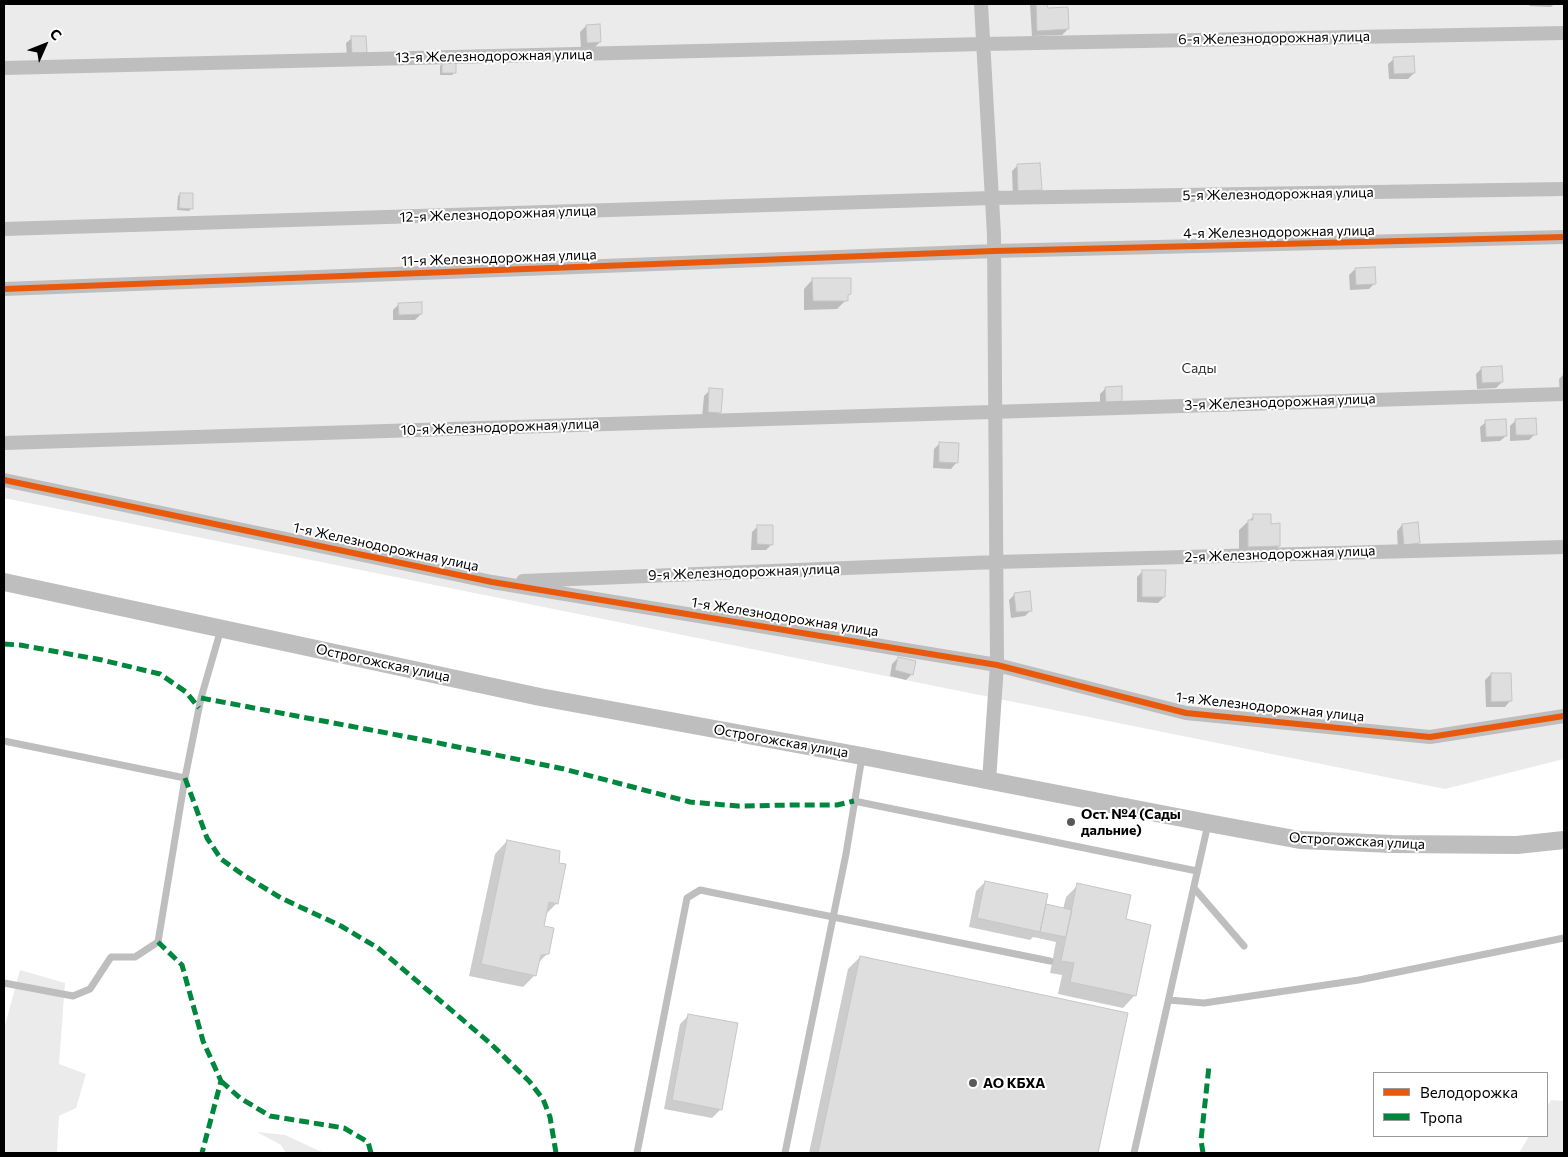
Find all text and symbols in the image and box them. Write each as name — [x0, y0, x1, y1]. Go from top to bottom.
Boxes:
north arrow — [20, 20, 70, 70]
text: С — [47, 25, 66, 44]
street label: 6-я Железнодорожная улица — [1178, 28, 1370, 48]
street label: 13-я Железнодорожная улица — [395, 46, 593, 66]
street label: 5-я Железнодорожная улица — [1182, 184, 1374, 204]
street label: 12-я Железнодорожная улица — [399, 202, 597, 226]
street label: 4-я Железнодорожная улица — [1183, 222, 1375, 242]
street label: 11-я Железнодорожная улица — [401, 246, 597, 270]
park label: Сады — [1181, 360, 1217, 376]
street label: 3-я Железнодорожная улица — [1184, 390, 1376, 414]
street label: 10-я Железнодорожная улица — [401, 415, 599, 439]
street label: 1-я Железнодорожная улица — [292, 519, 480, 575]
street label: 2-я Железнодорожная улица — [1184, 542, 1376, 566]
street label: 9-я Железнодорожная улица — [648, 560, 840, 584]
street label: 1-я Железнодорожная улица — [690, 594, 880, 640]
street label: Острогожская улица — [315, 641, 451, 685]
street label: 1-я Железнодорожная улица — [1175, 689, 1365, 725]
street label: Острогожская улица — [712, 721, 850, 761]
place label: Ост. №4 (Сады дальние) — [1081, 806, 1181, 839]
marker: Ост. №4 (Сады дальние) — [1065, 816, 1077, 828]
street label: Острогожская улица — [1288, 829, 1426, 853]
legend — [1373, 1072, 1548, 1137]
place label: АО КБХА — [983, 1075, 1045, 1091]
marker: АО КБХА — [967, 1077, 979, 1089]
text: Велодорожка — [1420, 1083, 1518, 1101]
text: Тропа — [1420, 1108, 1462, 1126]

